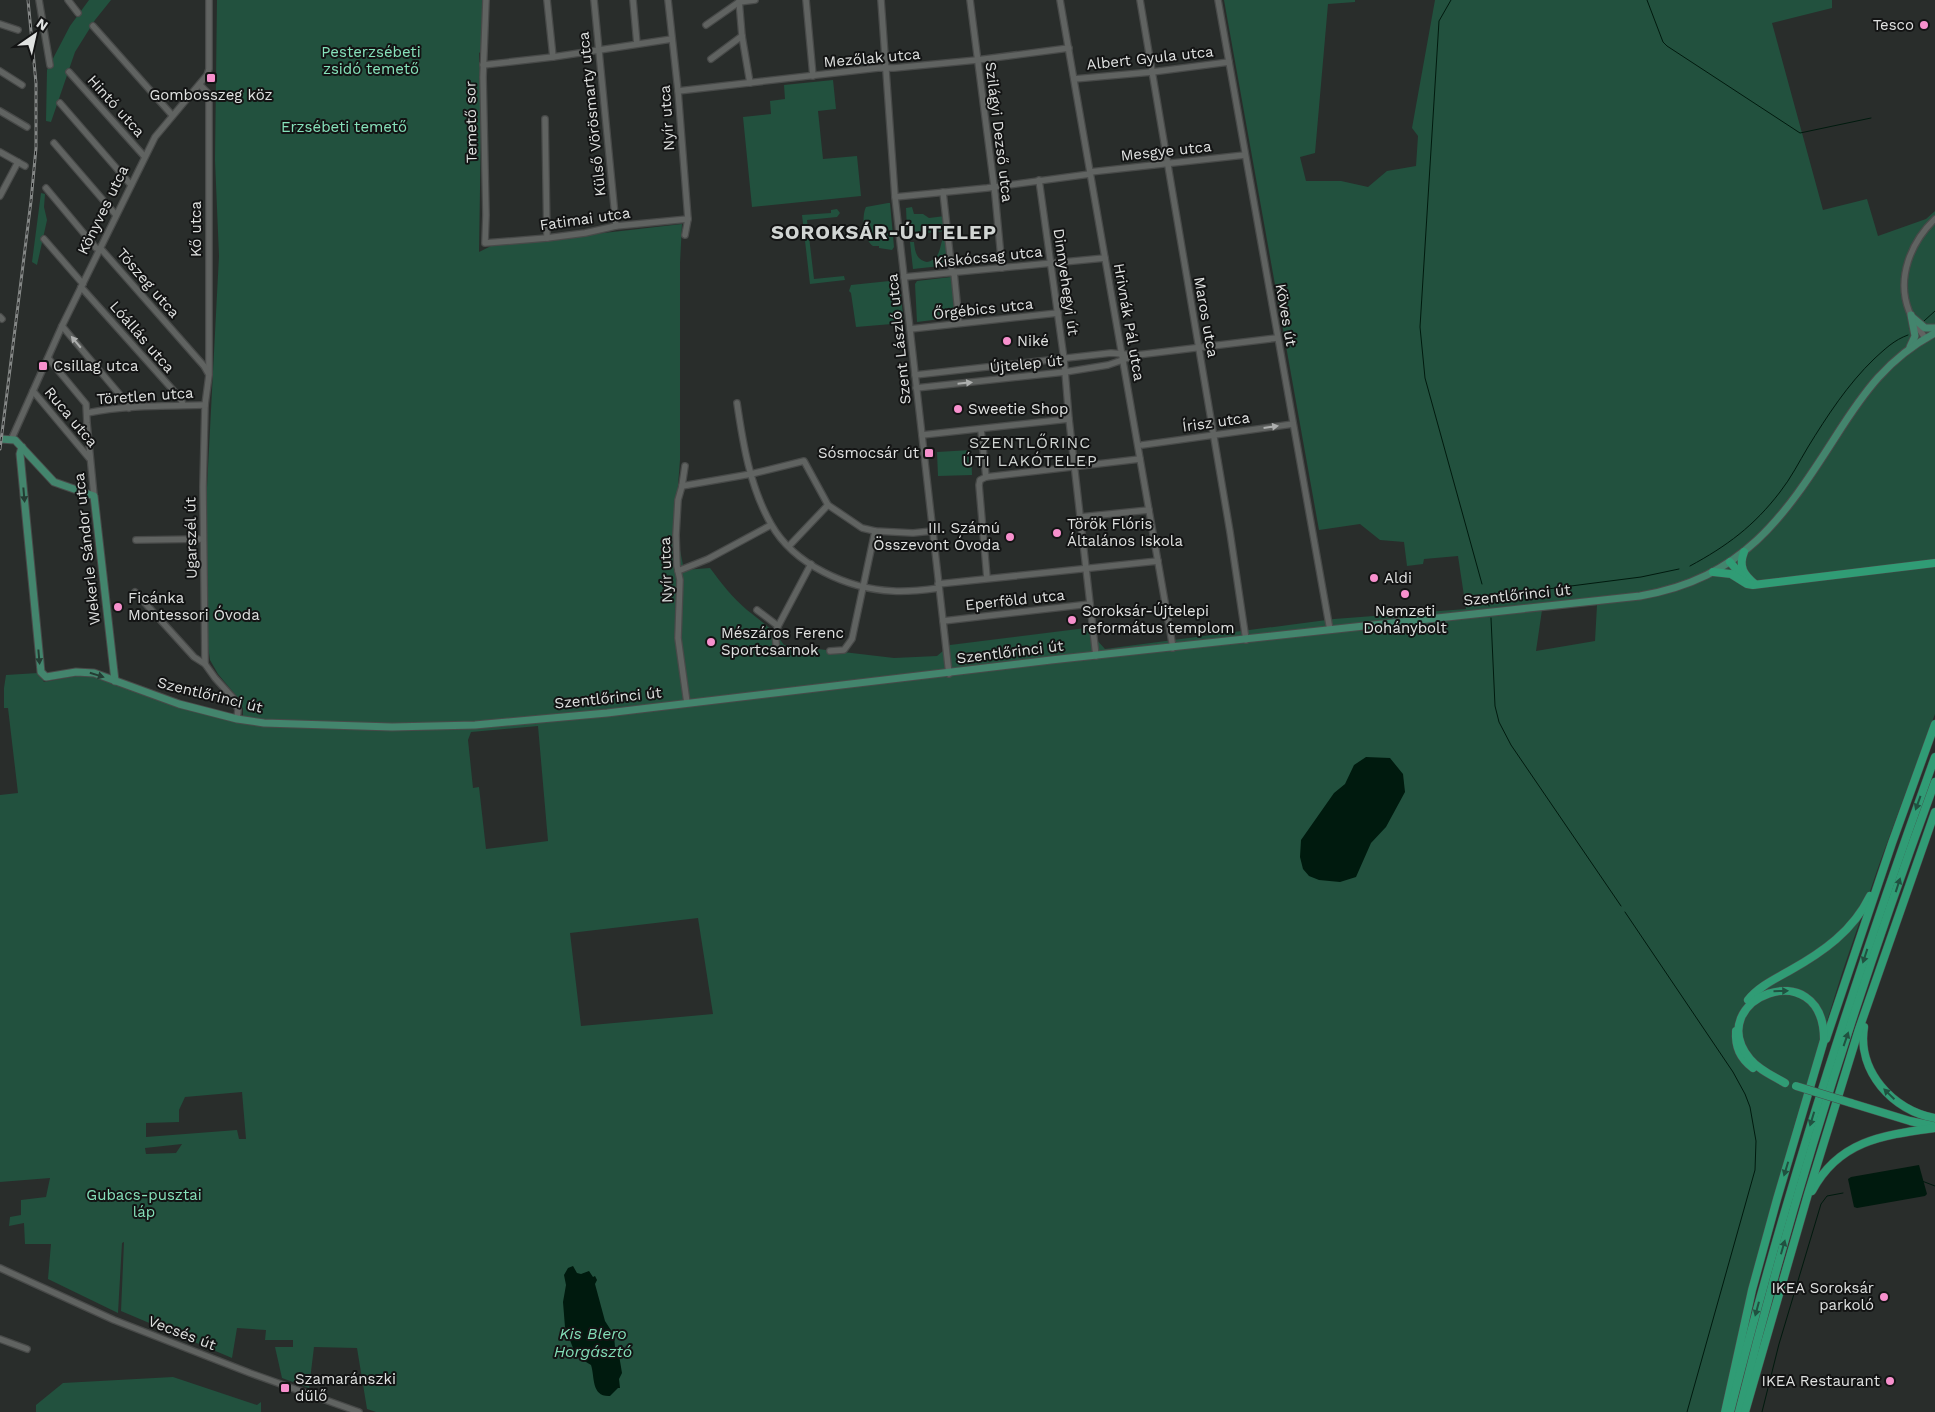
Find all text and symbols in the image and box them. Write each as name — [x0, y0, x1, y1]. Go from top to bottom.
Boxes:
north arrow — [10, 10, 60, 60]
text: N — [33, 15, 51, 34]
place label: Tesco — [1873, 16, 1914, 34]
marker: Tesco — [1918, 19, 1930, 31]
street label: Külső Vörösmarty utca — [574, 30, 610, 197]
street label: Albert Gyula utca — [1086, 42, 1215, 74]
park label: Pesterzsébeti zsidó temető — [321, 43, 421, 78]
street label: Mezőlak utca — [823, 45, 922, 71]
street label: Szilágyi Dezső utca — [981, 61, 1017, 204]
street label: Hintó utca — [84, 71, 149, 141]
marker: Gombosszeg köz — [205, 72, 217, 84]
street label: Temető sor — [461, 81, 481, 163]
street label: Nyír utca — [656, 84, 678, 152]
place label: Gombosszeg köz — [149, 86, 273, 104]
park label: Erzsébeti temető — [281, 118, 407, 136]
street label: Mesgye utca — [1120, 137, 1213, 165]
street label: Könyves utca — [74, 162, 133, 258]
street label: Kő utca — [187, 201, 205, 257]
street label: Fatimai utca — [539, 204, 632, 234]
district label: SOROKSÁR-ÚJTELEP — [771, 220, 997, 244]
street label: Dinnyehegyi út — [1050, 227, 1083, 337]
street label: Kiskócsag utca — [933, 242, 1044, 272]
street label: Tószeg utca — [113, 244, 183, 322]
street label: Hrivnák Pál utca — [1110, 262, 1148, 383]
street label: Szent László utca — [883, 272, 915, 405]
street label: Maros utca — [1190, 275, 1222, 359]
street label: Köves út — [1272, 282, 1300, 348]
street label: Őrgébics utca — [932, 294, 1035, 323]
street label: Lóállás utca — [106, 297, 178, 377]
place label: Niké — [1017, 332, 1049, 350]
marker: Niké — [1001, 335, 1013, 347]
one-way arrow — [70, 337, 82, 349]
street label: Újtelep út — [989, 351, 1064, 377]
place label: Csillag utca — [53, 357, 139, 375]
marker: Csillag utca — [37, 360, 49, 372]
one-way arrow — [957, 378, 973, 386]
street label: Ruca utca — [41, 383, 102, 451]
street label: Töretlen utca — [96, 384, 195, 408]
place label: Sweetie Shop — [968, 400, 1068, 418]
marker: Sweetie Shop — [952, 403, 964, 415]
street label: Írisz utca — [1181, 408, 1251, 436]
one-way arrow — [1263, 423, 1279, 431]
district label: SZENTLŐRINC ÚTI LAKÓTELEP — [962, 433, 1098, 470]
place label: Sósmocsár út — [818, 444, 920, 462]
marker: Sósmocsár út — [923, 447, 935, 459]
street label: Wekerle Sándor utca — [70, 472, 104, 626]
one-way arrow — [20, 487, 28, 503]
street label: Ugarszél út — [181, 496, 201, 579]
place label: Török Flóris Általános Iskola — [1067, 515, 1183, 550]
place label: III. Számú Összevont Óvoda — [873, 519, 1000, 554]
marker: Török Flóris Általános Iskola — [1051, 527, 1063, 539]
marker: III. Számú Összevont Óvoda — [1004, 531, 1016, 543]
street label: Nyír utca — [656, 536, 676, 603]
place label: Aldi — [1384, 569, 1412, 587]
marker: Aldi — [1368, 572, 1380, 584]
street label: Szentlőrinci út — [1463, 580, 1572, 610]
street label: Eperföld utca — [964, 586, 1066, 614]
marker: Nemzeti Dohánybolt — [1399, 588, 1411, 600]
place label: Ficánka Montessori Óvoda — [128, 589, 260, 624]
marker: Ficánka Montessori Óvoda — [112, 601, 124, 613]
place label: Soroksár-Újtelepi református templom — [1082, 602, 1235, 637]
place label: Nemzeti Dohánybolt — [1363, 602, 1447, 637]
marker: Soroksár-Újtelepi református templom — [1066, 614, 1078, 626]
place label: Mészáros Ferenc Sportcsarnok — [721, 624, 844, 659]
marker: Mészáros Ferenc Sportcsarnok — [705, 636, 717, 648]
street label: Szentlőrinci út — [956, 636, 1065, 667]
one-way arrow — [35, 649, 43, 665]
one-way arrow — [89, 671, 104, 679]
street label: Szentlőrinci út — [156, 673, 265, 717]
street label: Szentlőrinci út — [554, 683, 663, 713]
one-way arrow — [1914, 796, 1922, 811]
one-way arrow — [1894, 877, 1902, 892]
one-way arrow — [1860, 949, 1868, 964]
one-way arrow — [1773, 987, 1789, 995]
one-way arrow — [1843, 1031, 1851, 1046]
one-way arrow — [1883, 1088, 1895, 1100]
one-way arrow — [1807, 1112, 1815, 1127]
one-way arrow — [1781, 1161, 1789, 1176]
park label: Gubacs-pusztai láp — [86, 1186, 202, 1221]
one-way arrow — [1780, 1239, 1788, 1254]
place label: IKEA Soroksár parkoló — [1771, 1279, 1874, 1314]
marker: IKEA Soroksár parkoló — [1878, 1291, 1890, 1303]
one-way arrow — [1753, 1302, 1761, 1317]
street label: Vecsés út — [146, 1312, 219, 1354]
water label: Kis Blero Horgásztó — [554, 1324, 632, 1361]
place label: Szamaránszki dűlő — [295, 1370, 396, 1405]
place label: IKEA Restaurant — [1762, 1372, 1881, 1390]
marker: IKEA Restaurant — [1884, 1375, 1896, 1387]
marker: Szamaránszki dűlő — [279, 1382, 291, 1394]

